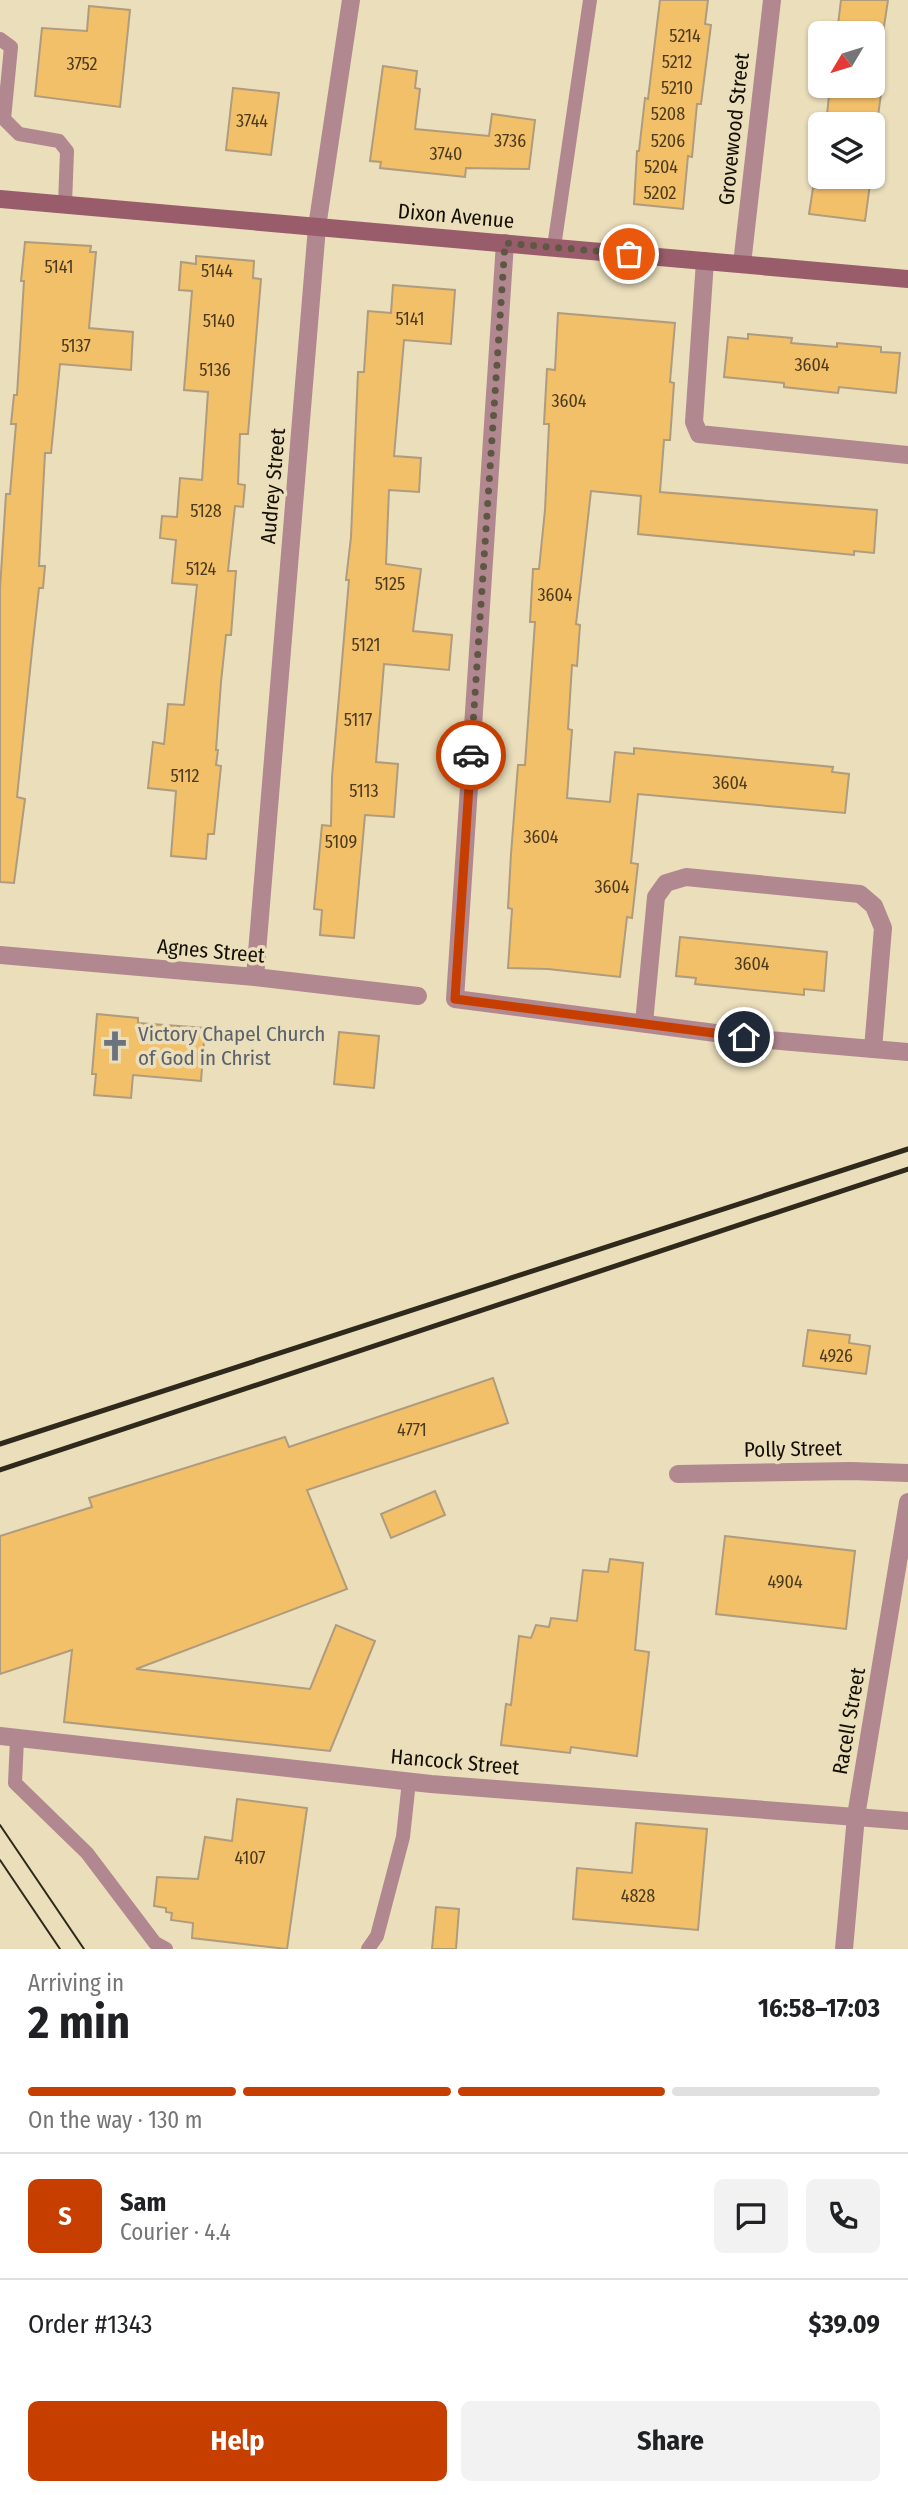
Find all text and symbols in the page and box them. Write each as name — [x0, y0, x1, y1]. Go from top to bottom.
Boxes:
north arrow — [808, 21, 886, 98]
map controls — [808, 21, 885, 189]
house number: 5214 — [669, 25, 701, 47]
house number: 5212 — [662, 51, 692, 73]
street label: Grovewood Street — [713, 51, 755, 206]
house number: 3752 — [66, 53, 98, 75]
house number: 5210 — [661, 77, 693, 99]
house number: 5208 — [651, 103, 685, 125]
house number: 3744 — [236, 110, 268, 132]
button: layers — [808, 112, 885, 189]
house number: 3736 — [494, 130, 526, 152]
house number: 5206 — [651, 130, 685, 152]
house number: 3740 — [430, 143, 462, 165]
house number: 5204 — [644, 156, 678, 178]
house number: 5202 — [643, 182, 677, 204]
street label: Dixon Avenue — [397, 198, 515, 234]
pin — [599, 224, 659, 284]
icon: bag — [610, 235, 648, 273]
house number: 5141 — [44, 256, 74, 278]
house number: 5144 — [201, 260, 233, 282]
house number: 5141 — [395, 308, 425, 330]
house number: 5140 — [203, 310, 235, 332]
house number: 5137 — [61, 335, 91, 357]
house number: 3604 — [794, 354, 830, 376]
house number: 5136 — [199, 359, 231, 381]
house number: 3604 — [551, 390, 587, 412]
street label: Audrey Street — [255, 427, 291, 545]
house number: 5128 — [190, 500, 222, 522]
house number: 5124 — [186, 558, 217, 580]
house number: 5125 — [375, 573, 405, 595]
house number: 3604 — [537, 584, 573, 606]
house number: 5121 — [352, 634, 380, 656]
house number: 5117 — [344, 709, 372, 731]
courier — [436, 720, 506, 790]
icon: car — [452, 736, 490, 774]
house number: 5112 — [170, 765, 200, 787]
house number: 3604 — [712, 772, 748, 794]
house number: 5113 — [349, 780, 379, 802]
house number: 3604 — [523, 826, 559, 848]
house number: 5109 — [325, 831, 357, 853]
house number: 3604 — [594, 876, 630, 898]
street label: Agnes Street — [156, 933, 266, 969]
house number: 3604 — [734, 953, 770, 975]
pin — [714, 1007, 774, 1067]
icon: home — [725, 1018, 763, 1056]
place label: Victory Chapel Church of God in Christ — [138, 1021, 325, 1071]
church icon: Victory Chapel Church of God in Christ — [98, 1029, 132, 1063]
house number: 4926 — [819, 1345, 853, 1367]
house number: 4771 — [397, 1419, 427, 1441]
street label: Polly Street — [744, 1435, 842, 1463]
house number: 4904 — [767, 1571, 803, 1593]
street label: Racell Street — [827, 1665, 871, 1777]
street label: Hancock Street — [390, 1743, 521, 1781]
house number: 4107 — [234, 1847, 266, 1869]
house number: 4828 — [621, 1885, 655, 1907]
text: Arriving in — [28, 1969, 124, 1997]
text: 16:58–17:03 — [758, 1993, 880, 2024]
text: 2 min — [28, 1995, 130, 2050]
text: On the way · 130 m — [28, 2106, 202, 2134]
button: chat — [714, 2179, 788, 2253]
button: phone — [806, 2179, 880, 2253]
text: Sam — [120, 2187, 166, 2218]
text: S — [58, 2201, 72, 2232]
text: Courier · 4.4 — [120, 2218, 231, 2246]
text: Order #1343 — [28, 2309, 153, 2340]
text: $39.09 — [809, 2309, 880, 2340]
button: Help — [28, 2401, 447, 2481]
button: Share — [461, 2401, 880, 2481]

